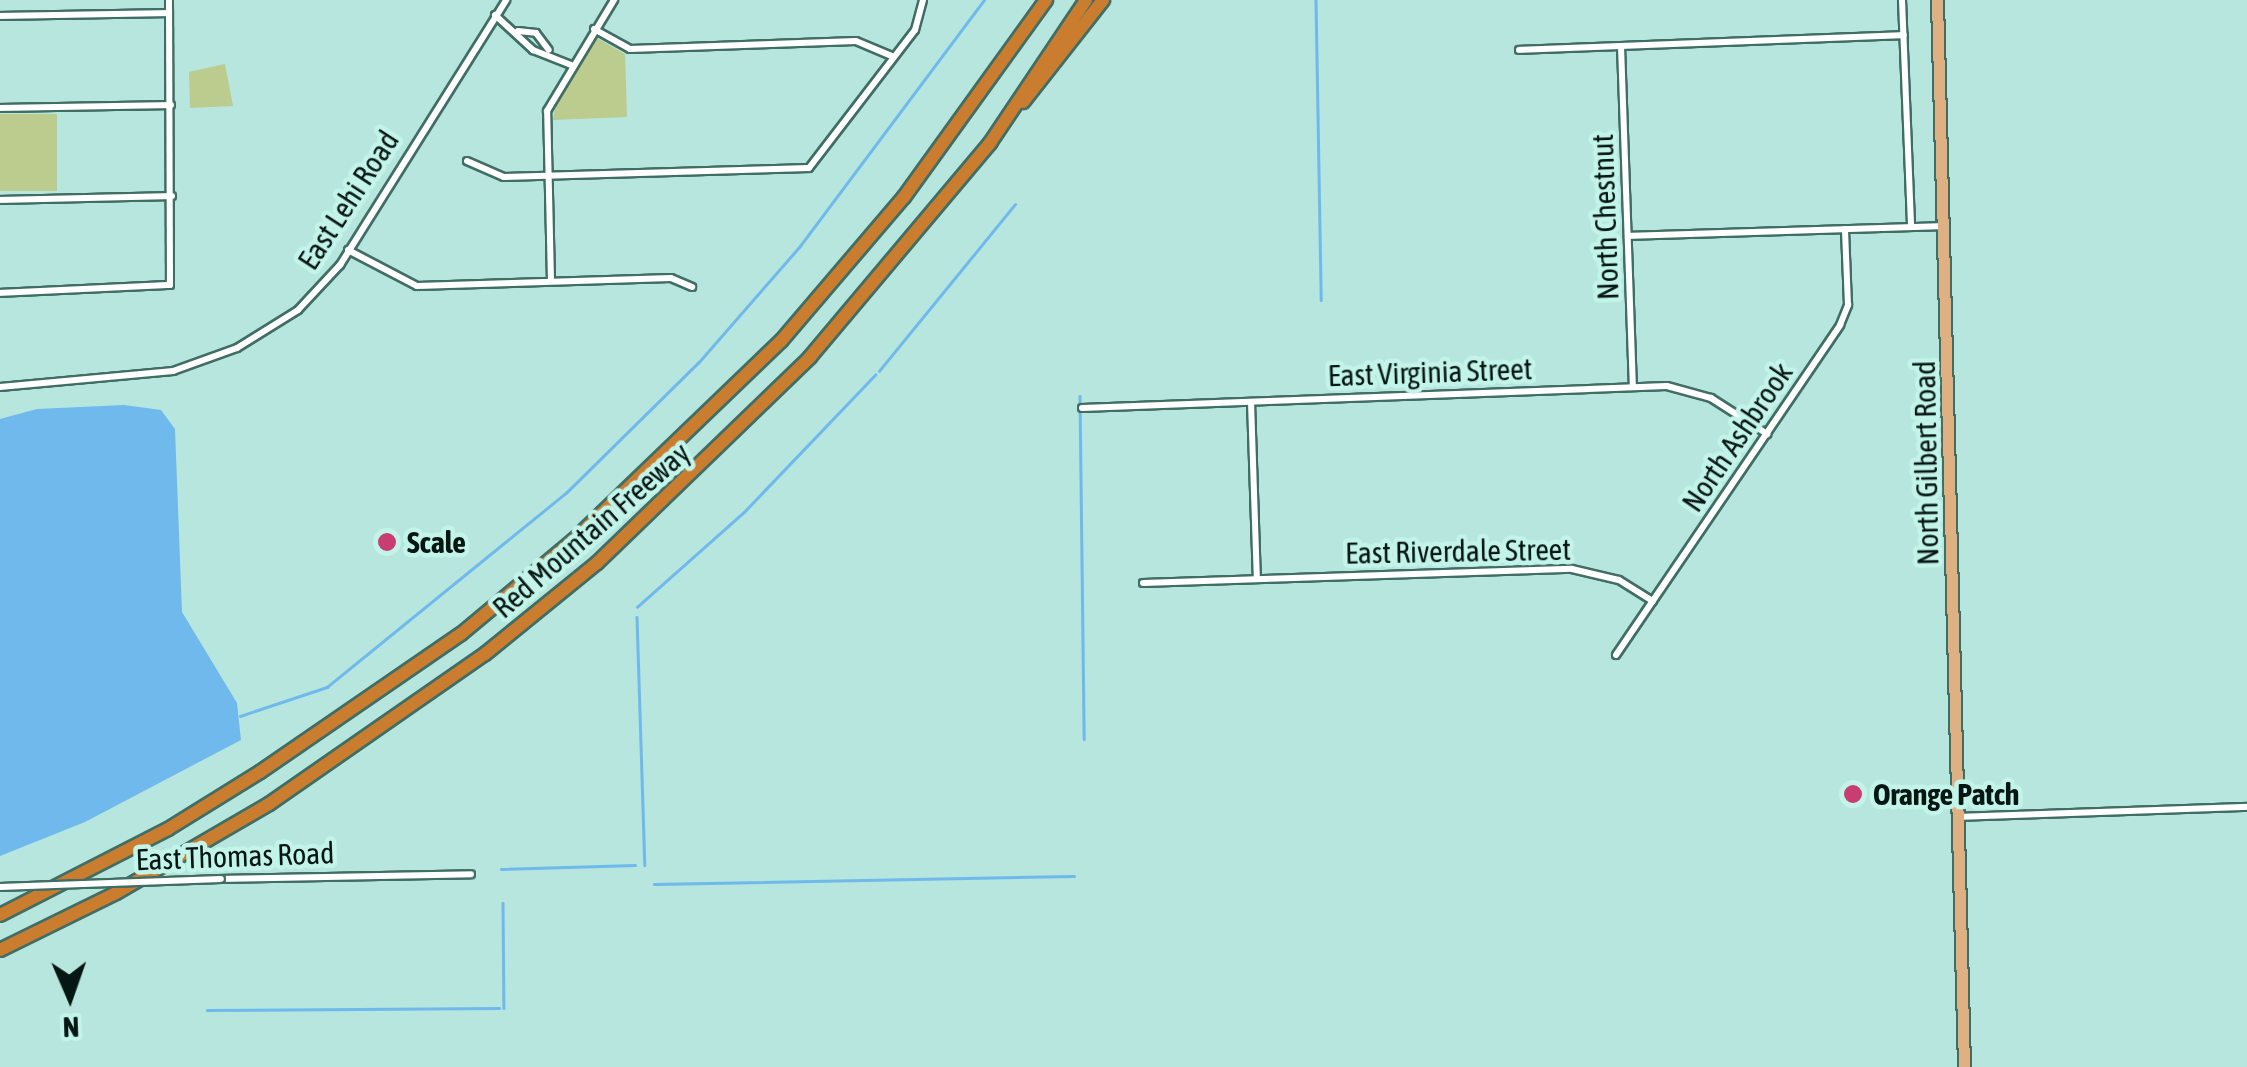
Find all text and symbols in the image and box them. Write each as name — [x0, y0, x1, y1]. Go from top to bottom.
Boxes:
street label: East Lehi Road — [290, 124, 406, 276]
street label: North Chestnut — [1584, 133, 1626, 301]
street label: East Virginia Street — [1327, 350, 1533, 394]
street label: North Ashbrook — [1674, 356, 1800, 518]
street label: North Gilbert Road — [1906, 360, 1946, 566]
street label: Red Mountain Freeway — [485, 435, 697, 625]
place label: Scale — [407, 524, 466, 560]
marker: Scale — [376, 531, 398, 553]
street label: East Riverdale Street — [1345, 531, 1571, 571]
place label: Orange Patch — [1873, 776, 2019, 812]
marker: Orange Patch — [1842, 783, 1864, 805]
street label: East Thomas Road — [135, 835, 335, 877]
north arrow — [20, 947, 120, 1047]
text: N — [62, 1011, 80, 1043]

